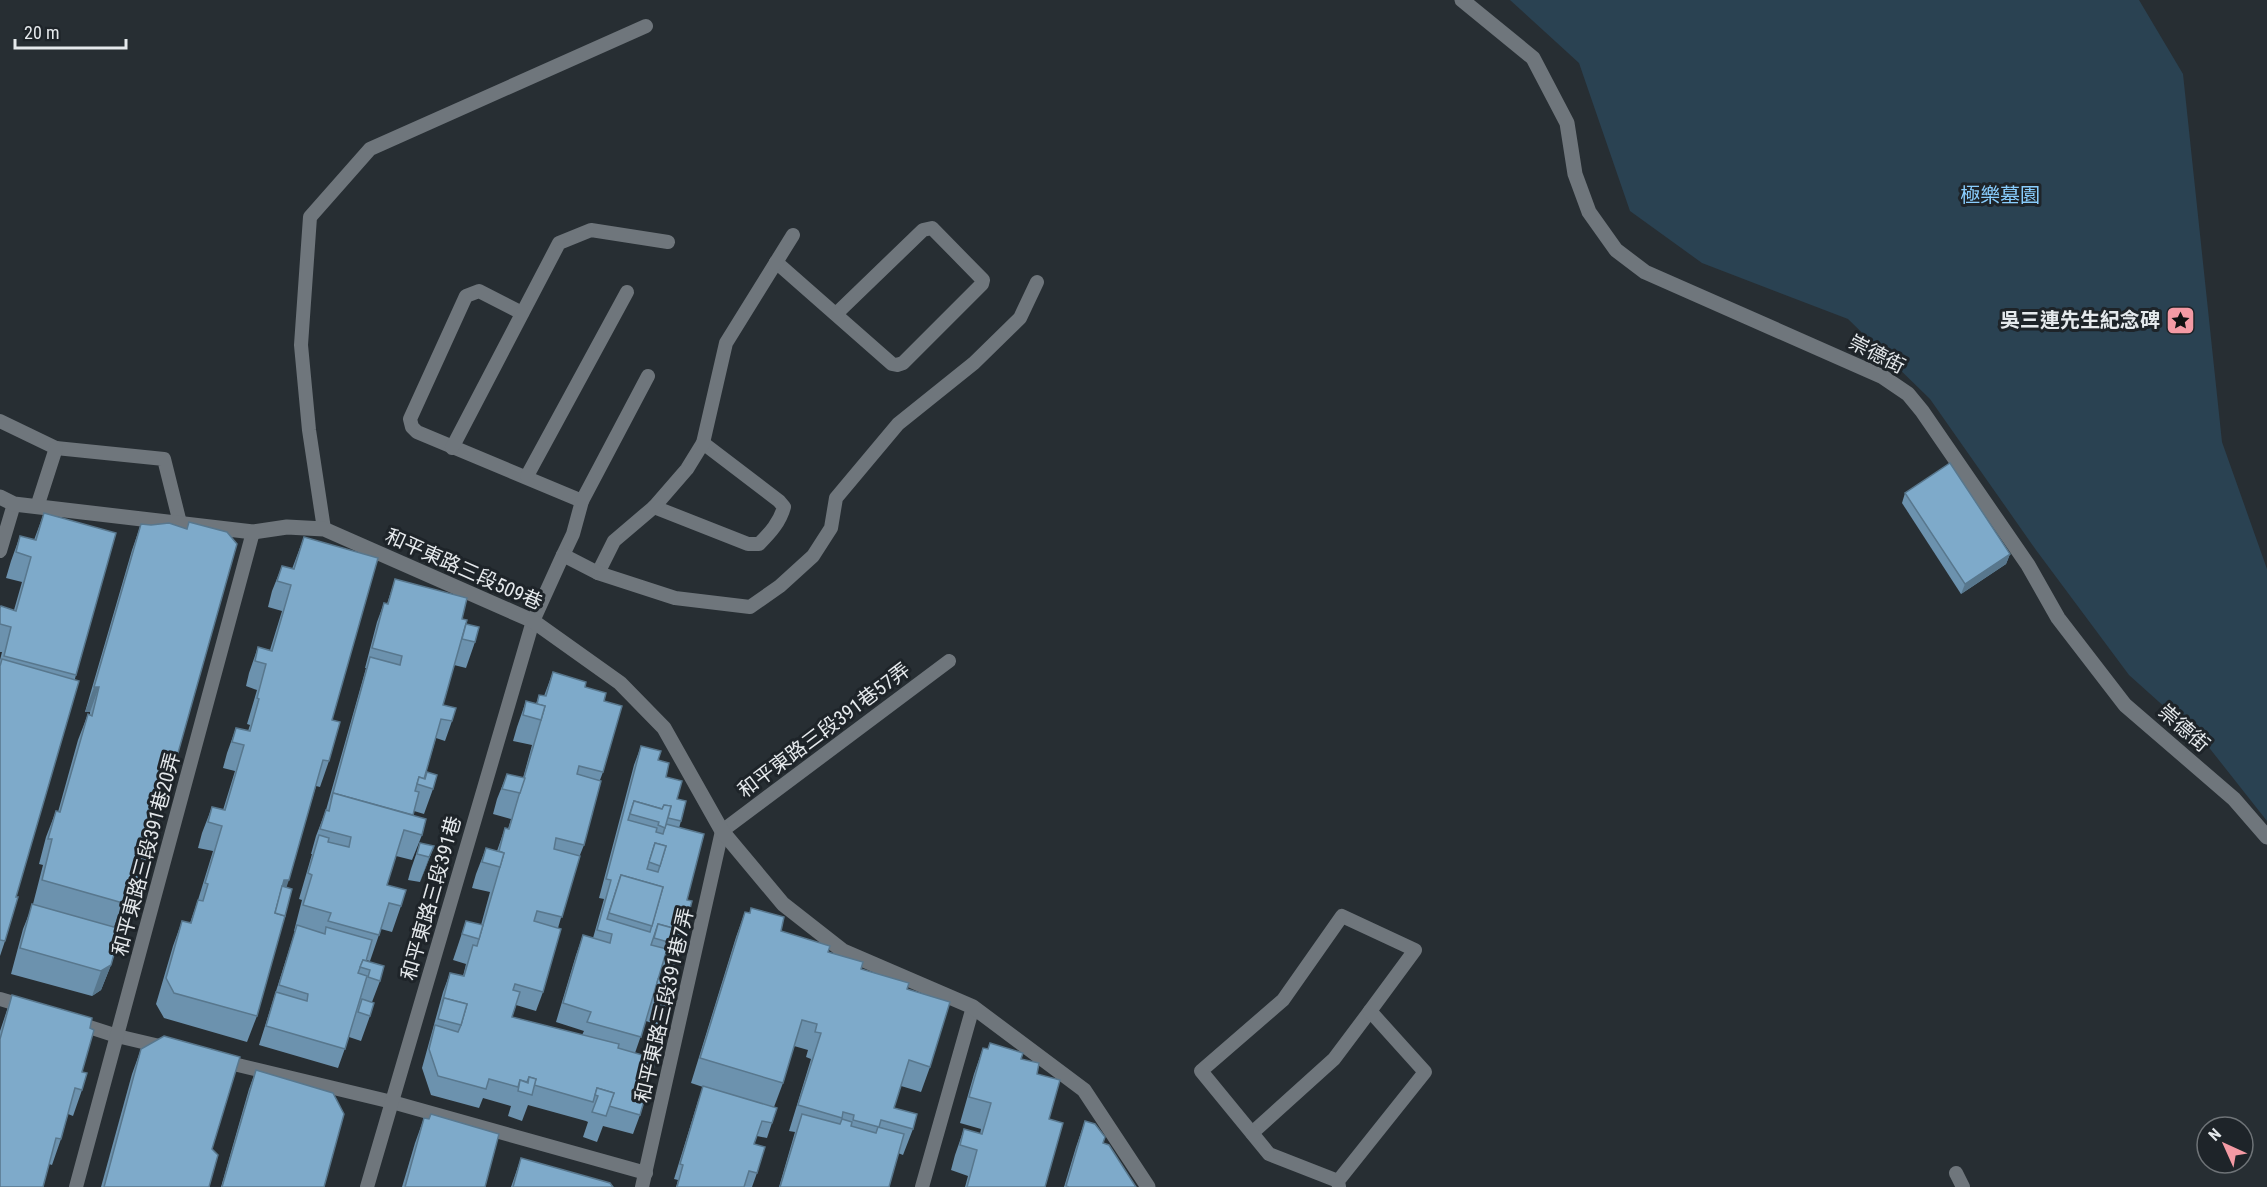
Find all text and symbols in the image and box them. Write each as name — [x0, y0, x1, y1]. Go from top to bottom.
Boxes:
scale bar — [15, 12, 126, 50]
text: 20 m — [24, 22, 59, 43]
park label: 極樂墓園 — [1960, 183, 2040, 207]
place icon: 吳三連先生紀念碑 — [2165, 304, 2197, 336]
place label: 吳三連先生紀念碑 — [2000, 308, 2160, 332]
street label: 崇德街 — [1845, 330, 1909, 378]
street label: 和平東路三段509巷 — [382, 524, 546, 614]
street label: 和平東路三段391巷57弄 — [733, 657, 915, 803]
street label: 崇德街 — [2153, 699, 2215, 757]
street label: 和平東路三段391巷20弄 — [107, 750, 185, 958]
street label: 和平東路三段391巷 — [396, 813, 466, 983]
street label: 和平東路三段391巷7弄 — [630, 905, 698, 1105]
north arrow — [2195, 1115, 2255, 1175]
text: N — [2205, 1125, 2225, 1145]

